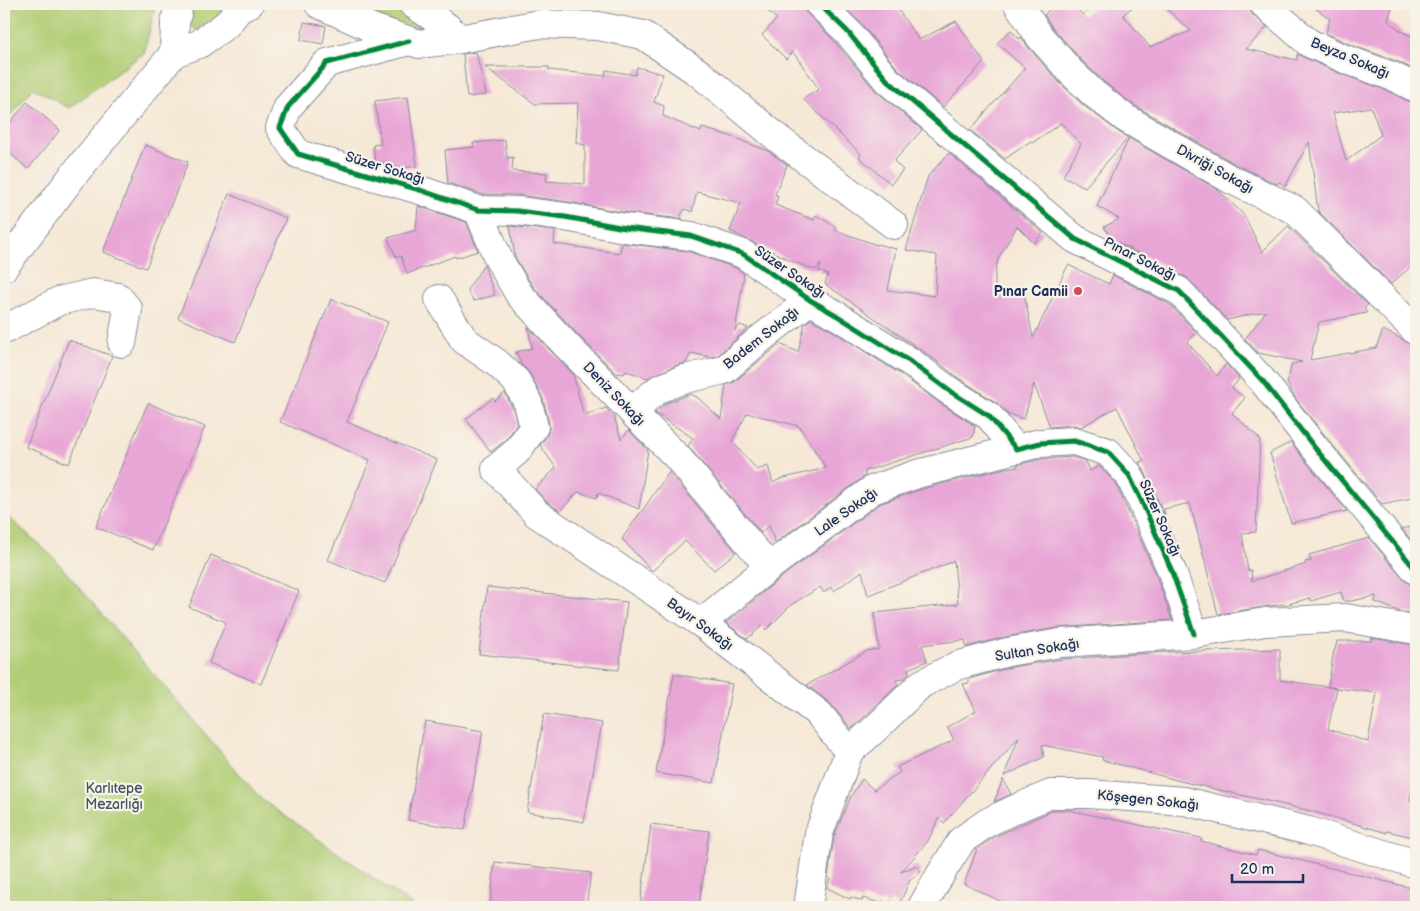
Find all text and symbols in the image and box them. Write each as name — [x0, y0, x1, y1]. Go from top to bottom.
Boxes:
street label: Beyza Sokağı — [1308, 34, 1392, 82]
street label: Divriği Sokağı — [1174, 141, 1256, 197]
street label: Süzer Sokağı — [343, 148, 427, 188]
street label: Pınar Sokağı — [1101, 234, 1179, 284]
street label: Süzer Sokağı — [751, 242, 829, 302]
place label: Pınar Camii — [994, 283, 1068, 300]
marker: Pınar Camii — [1072, 285, 1084, 297]
street label: Badem Sokağı — [720, 303, 802, 373]
street label: Deniz Sokağı — [579, 359, 649, 429]
street label: Süzer Sokağı — [1136, 477, 1184, 559]
street label: Lale Sokağı — [811, 484, 881, 540]
street label: Bayır Sokağı — [663, 594, 737, 654]
street label: Sultan Sokağı — [994, 635, 1080, 665]
park label: Karlıtepe Mezarlığı — [85, 780, 143, 813]
street label: Köşegen Sokağı — [1096, 786, 1200, 814]
scale bar — [1232, 851, 1304, 883]
text: 20 m — [1240, 860, 1274, 879]

